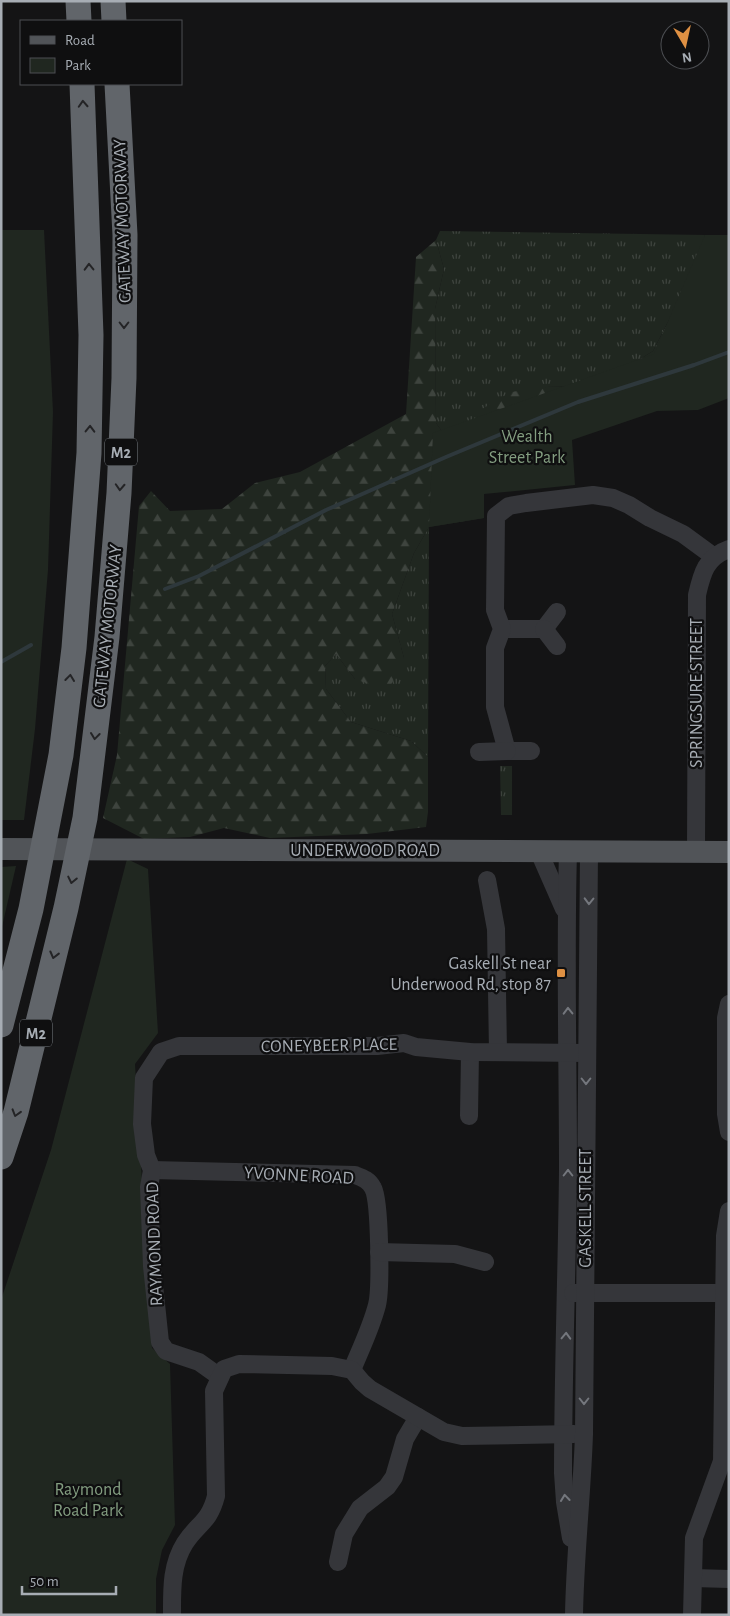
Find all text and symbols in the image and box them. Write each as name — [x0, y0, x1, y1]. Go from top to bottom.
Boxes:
legend — [20, 20, 182, 85]
north arrow — [660, 20, 710, 70]
text: Road — [65, 33, 95, 48]
text: N — [681, 49, 693, 65]
text: Park — [65, 58, 91, 73]
one-way arrow — [77, 100, 88, 108]
street label: GATEWAY MOTORWAY — [111, 138, 135, 303]
one-way arrow — [84, 263, 95, 271]
one-way arrow — [119, 322, 129, 329]
one-way arrow — [85, 425, 95, 433]
park label: Wealth Street Park — [489, 428, 566, 467]
road number: M2 — [105, 438, 137, 466]
one-way arrow — [114, 483, 125, 491]
street label: GATEWAY MOTORWAY — [90, 543, 126, 709]
street label: SPRINGSURE STREET — [688, 618, 706, 768]
one-way arrow — [64, 674, 75, 682]
one-way arrow — [90, 732, 101, 740]
street label: UNDERWOOD ROAD — [290, 842, 440, 860]
one-way arrow — [67, 876, 78, 885]
one-way arrow — [583, 897, 594, 905]
one-way arrow — [49, 951, 60, 960]
place label: Gaskell St near Underwood Rd, stop 87 — [390, 955, 551, 994]
marker: Gaskell St near Underwood Rd, stop 87 — [555, 967, 567, 979]
one-way arrow — [563, 1007, 573, 1014]
road number: M2 — [20, 1020, 52, 1046]
street label: CONEYBEER PLACE — [261, 1036, 398, 1056]
one-way arrow — [581, 1078, 591, 1085]
one-way arrow — [11, 1109, 21, 1117]
street label: GASKELL STREET — [577, 1148, 595, 1268]
street label: YVONNE ROAD — [244, 1164, 354, 1188]
one-way arrow — [563, 1169, 573, 1177]
street label: RAYMOND ROAD — [144, 1181, 166, 1307]
one-way arrow — [561, 1331, 571, 1339]
one-way arrow — [579, 1398, 589, 1405]
park label: Raymond Road Park — [53, 1481, 124, 1520]
one-way arrow — [560, 1494, 571, 1502]
scale bar — [22, 1564, 116, 1596]
text: 50 m — [30, 1574, 59, 1589]

